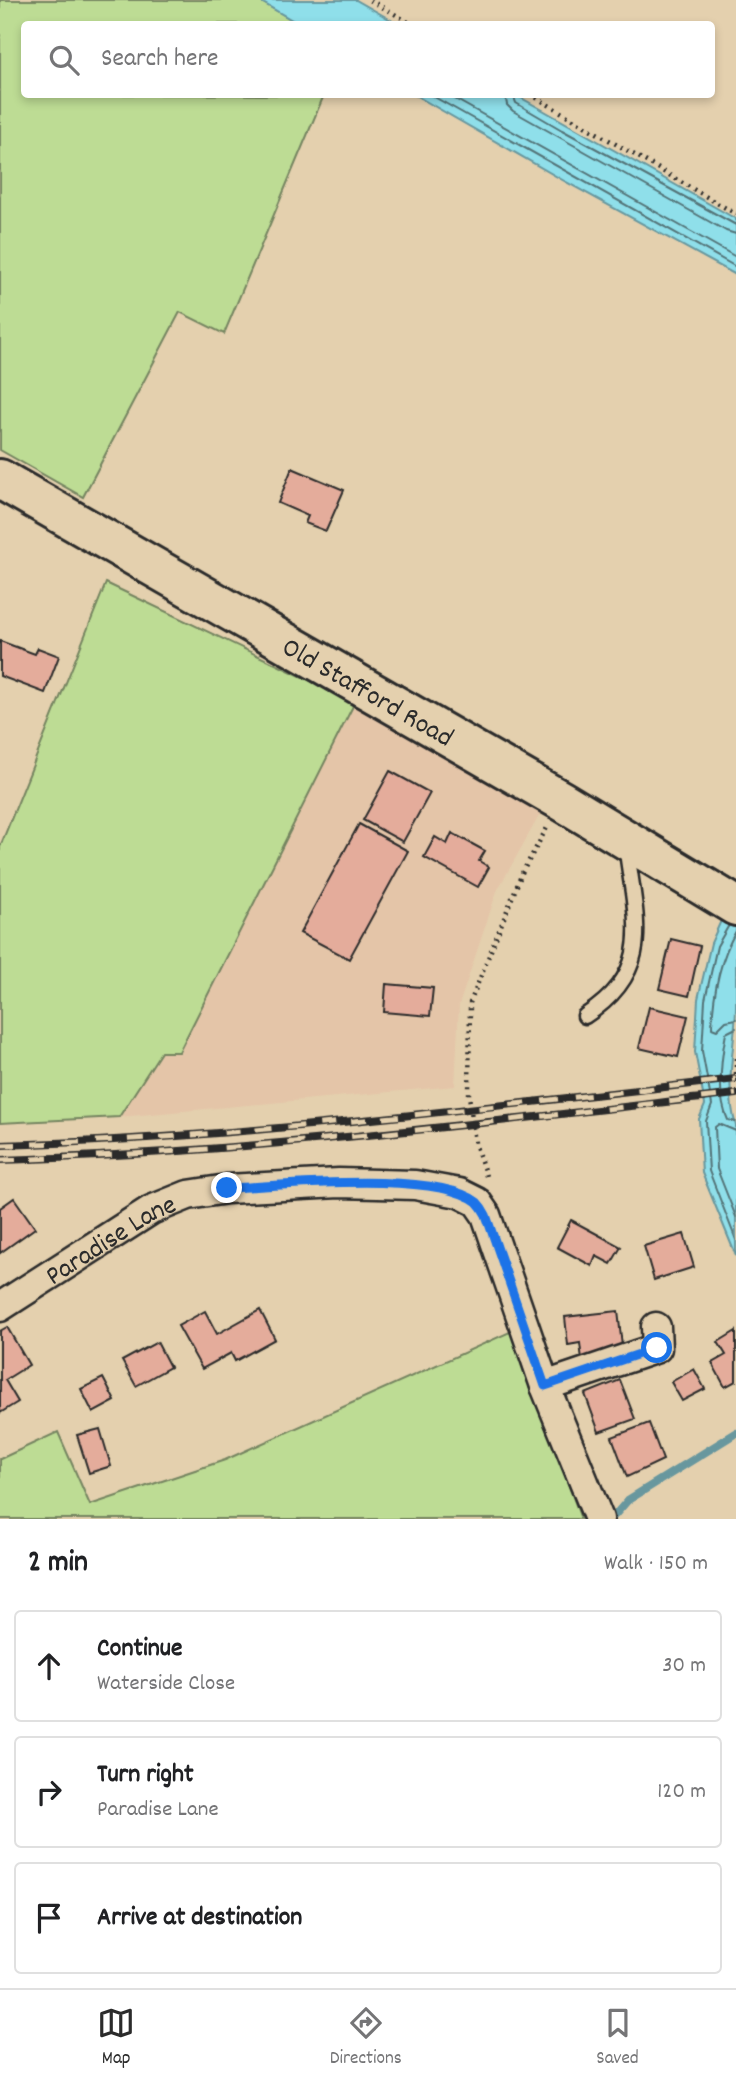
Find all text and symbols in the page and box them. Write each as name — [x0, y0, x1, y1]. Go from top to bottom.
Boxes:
search box — [21, 21, 715, 98]
icon: search — [45, 41, 83, 79]
text: Search here — [101, 41, 219, 78]
street label: Old Stafford Road — [273, 630, 459, 760]
route end — [211, 1172, 242, 1203]
street label: Paradise Lane — [39, 1187, 183, 1298]
route start — [641, 1332, 672, 1363]
text: 2 min — [28, 1543, 88, 1586]
text: Walk · 150 m — [604, 1548, 708, 1581]
text: Continue — [97, 1631, 182, 1668]
icon: ahead — [30, 1647, 68, 1685]
text: 30 m — [662, 1650, 706, 1683]
text: Waterside Close — [97, 1668, 235, 1701]
text: Turn right — [97, 1757, 194, 1794]
icon: right — [30, 1773, 68, 1811]
text: 120 m — [657, 1776, 706, 1809]
text: Paradise Lane — [97, 1794, 219, 1827]
icon: arrive — [30, 1899, 68, 1937]
text: Arrive at destination — [97, 1900, 302, 1937]
tab: Map — [97, 2004, 135, 2073]
tab: Directions — [330, 2004, 402, 2073]
tab: Saved — [596, 2004, 639, 2073]

